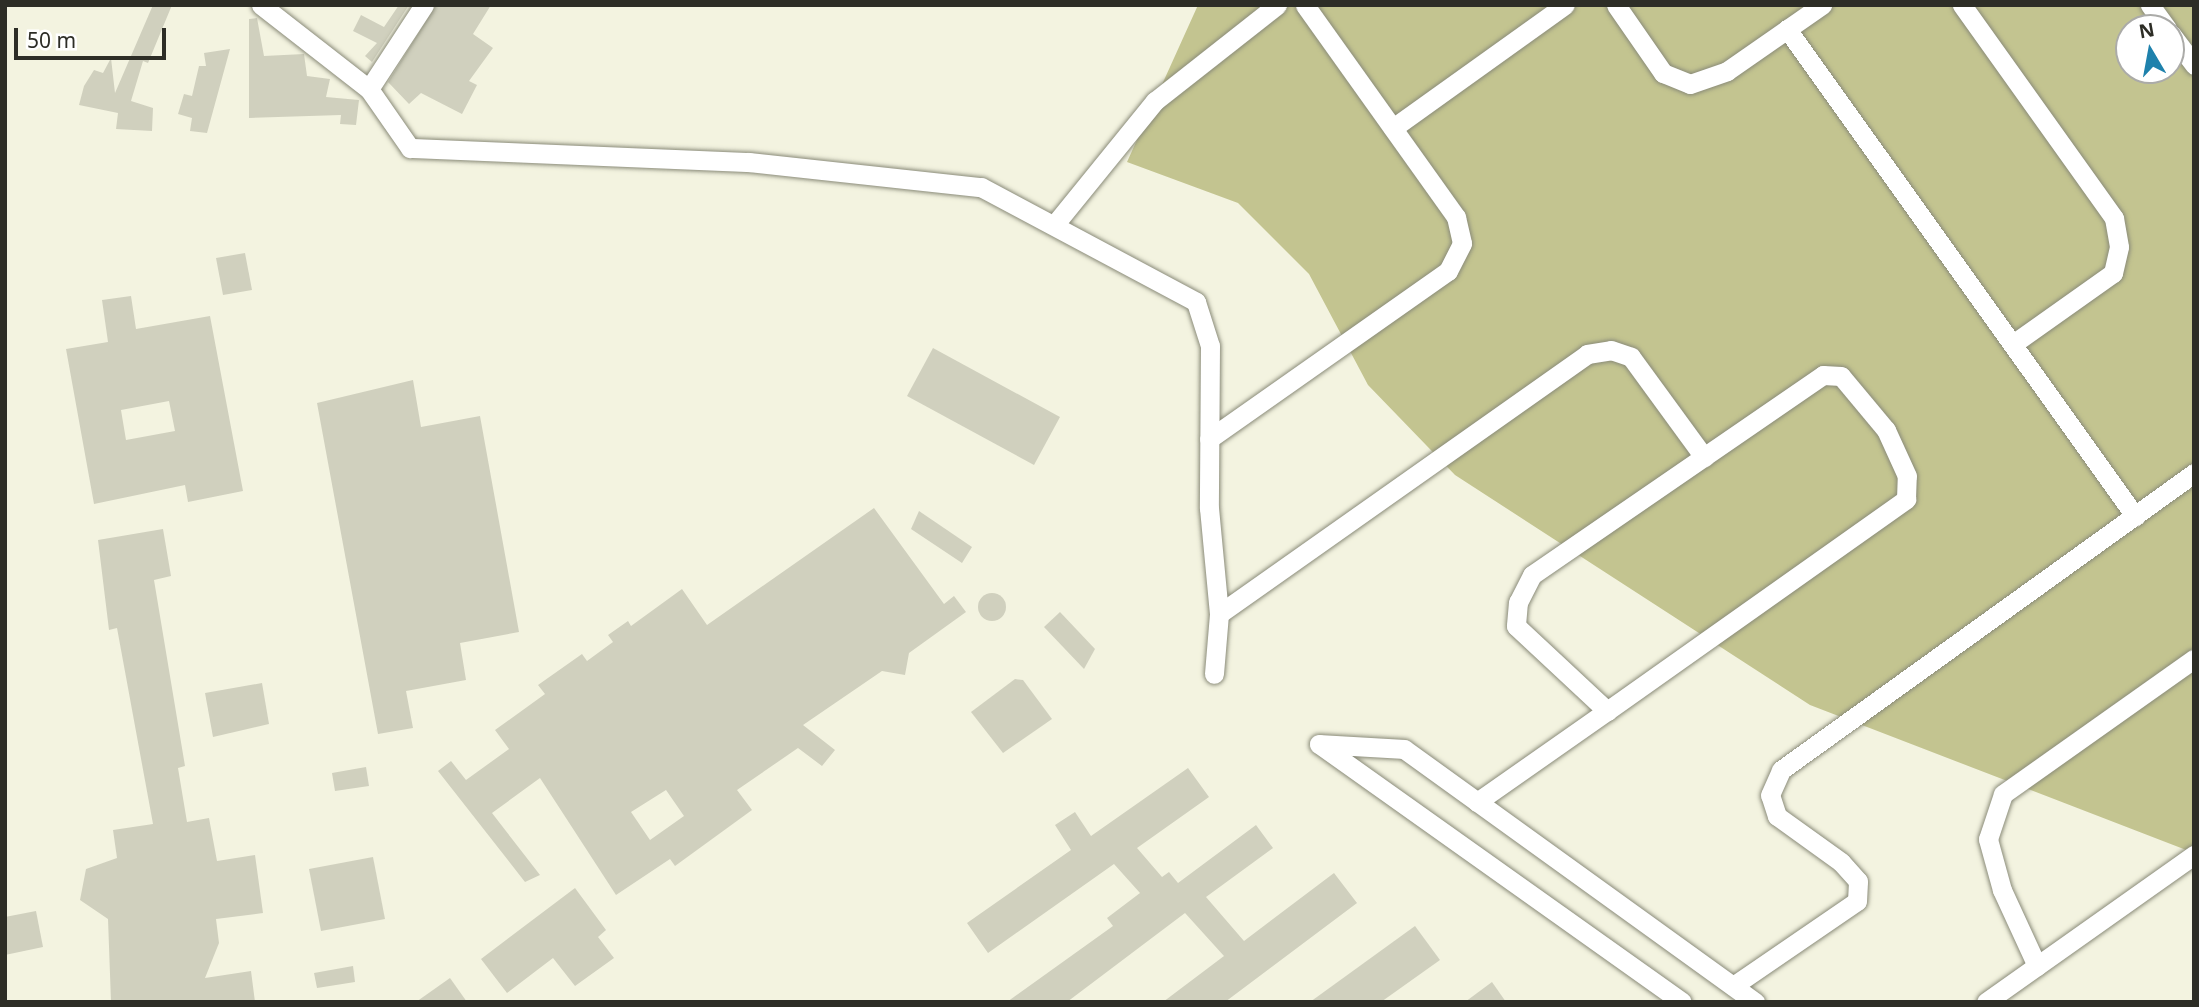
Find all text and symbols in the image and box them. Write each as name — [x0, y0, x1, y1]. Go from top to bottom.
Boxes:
scale bar — [18, 14, 170, 58]
north arrow — [2115, 14, 2185, 84]
text: N — [2137, 16, 2157, 44]
text: 50 m — [27, 26, 76, 54]

